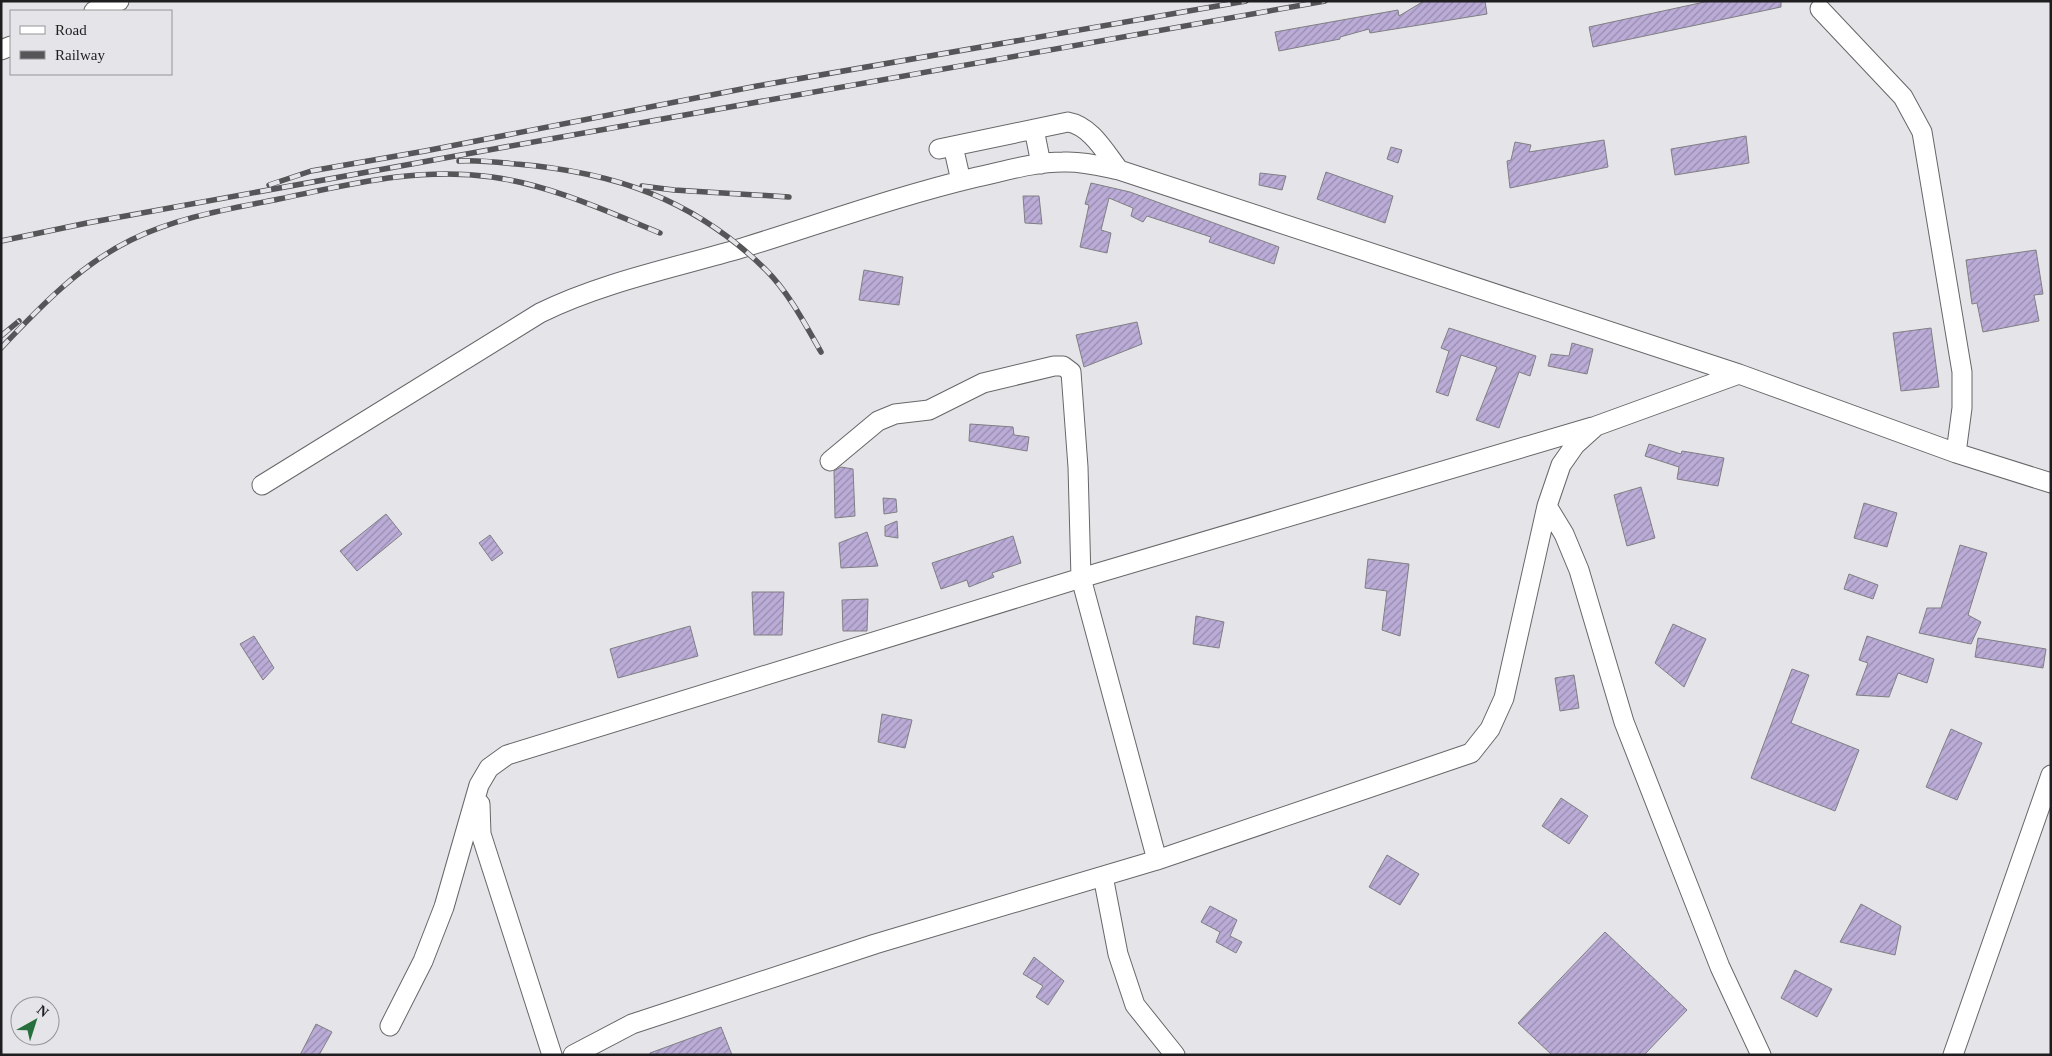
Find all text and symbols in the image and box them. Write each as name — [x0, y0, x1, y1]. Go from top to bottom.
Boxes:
legend — [10, 10, 172, 75]
text: Road — [55, 22, 87, 38]
text: Railway — [55, 47, 105, 63]
north arrow — [10, 996, 60, 1046]
text: N — [34, 1002, 52, 1020]

